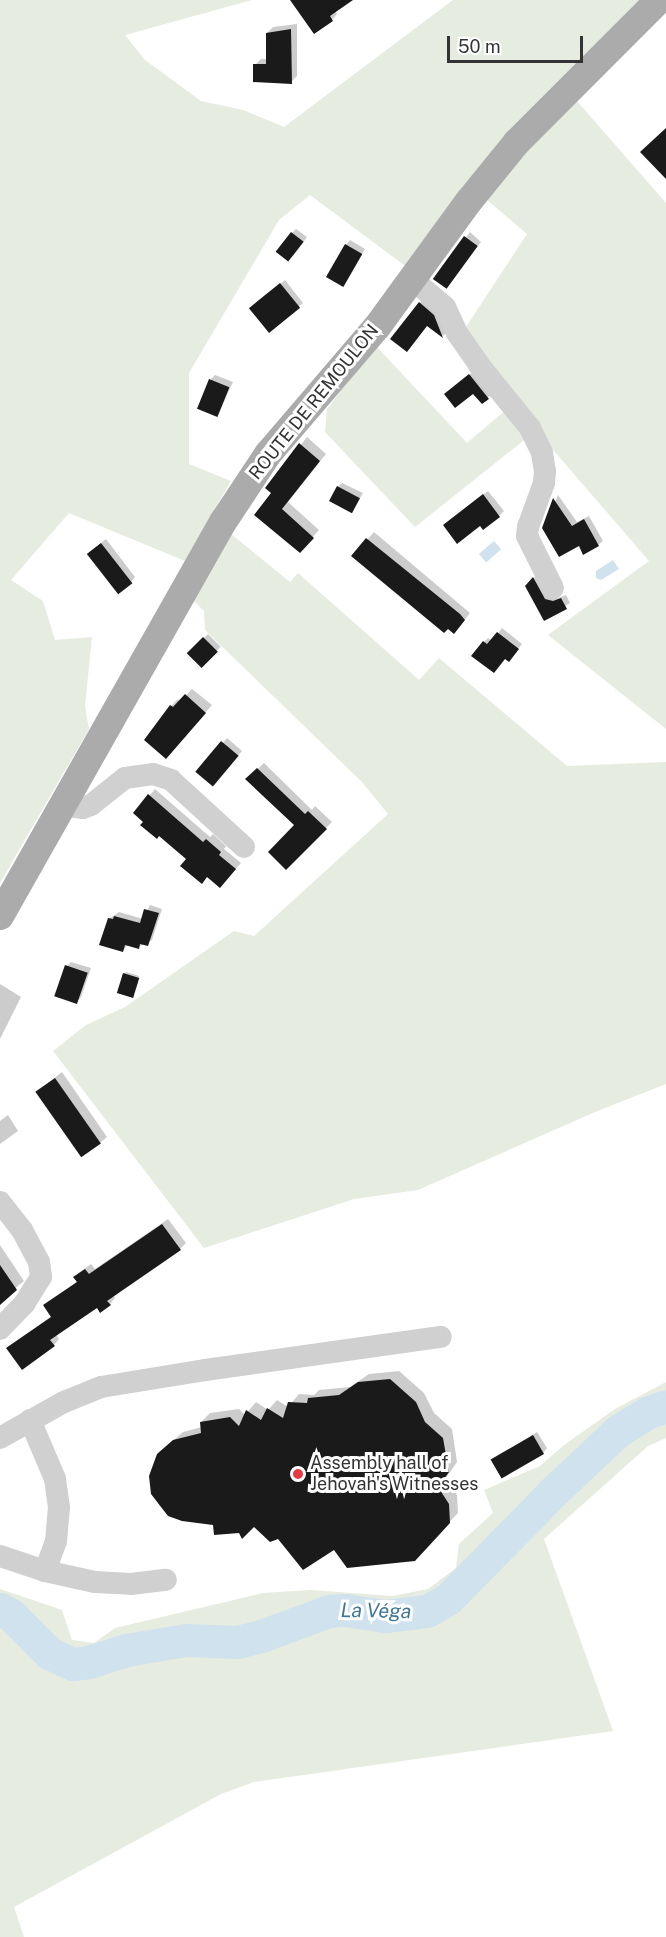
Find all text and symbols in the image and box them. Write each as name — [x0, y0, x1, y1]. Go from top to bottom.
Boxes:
scale bar — [450, 24, 586, 62]
text: 50 m — [458, 36, 501, 57]
street label: ROUTE DE REMOULON — [245, 320, 383, 484]
place label: Assembly hall of Jehovah's Witnesses — [310, 1453, 479, 1496]
marker: Assembly hall of Jehovah's Witnesses — [291, 1467, 305, 1481]
water label: La Véga — [340, 1598, 412, 1624]

